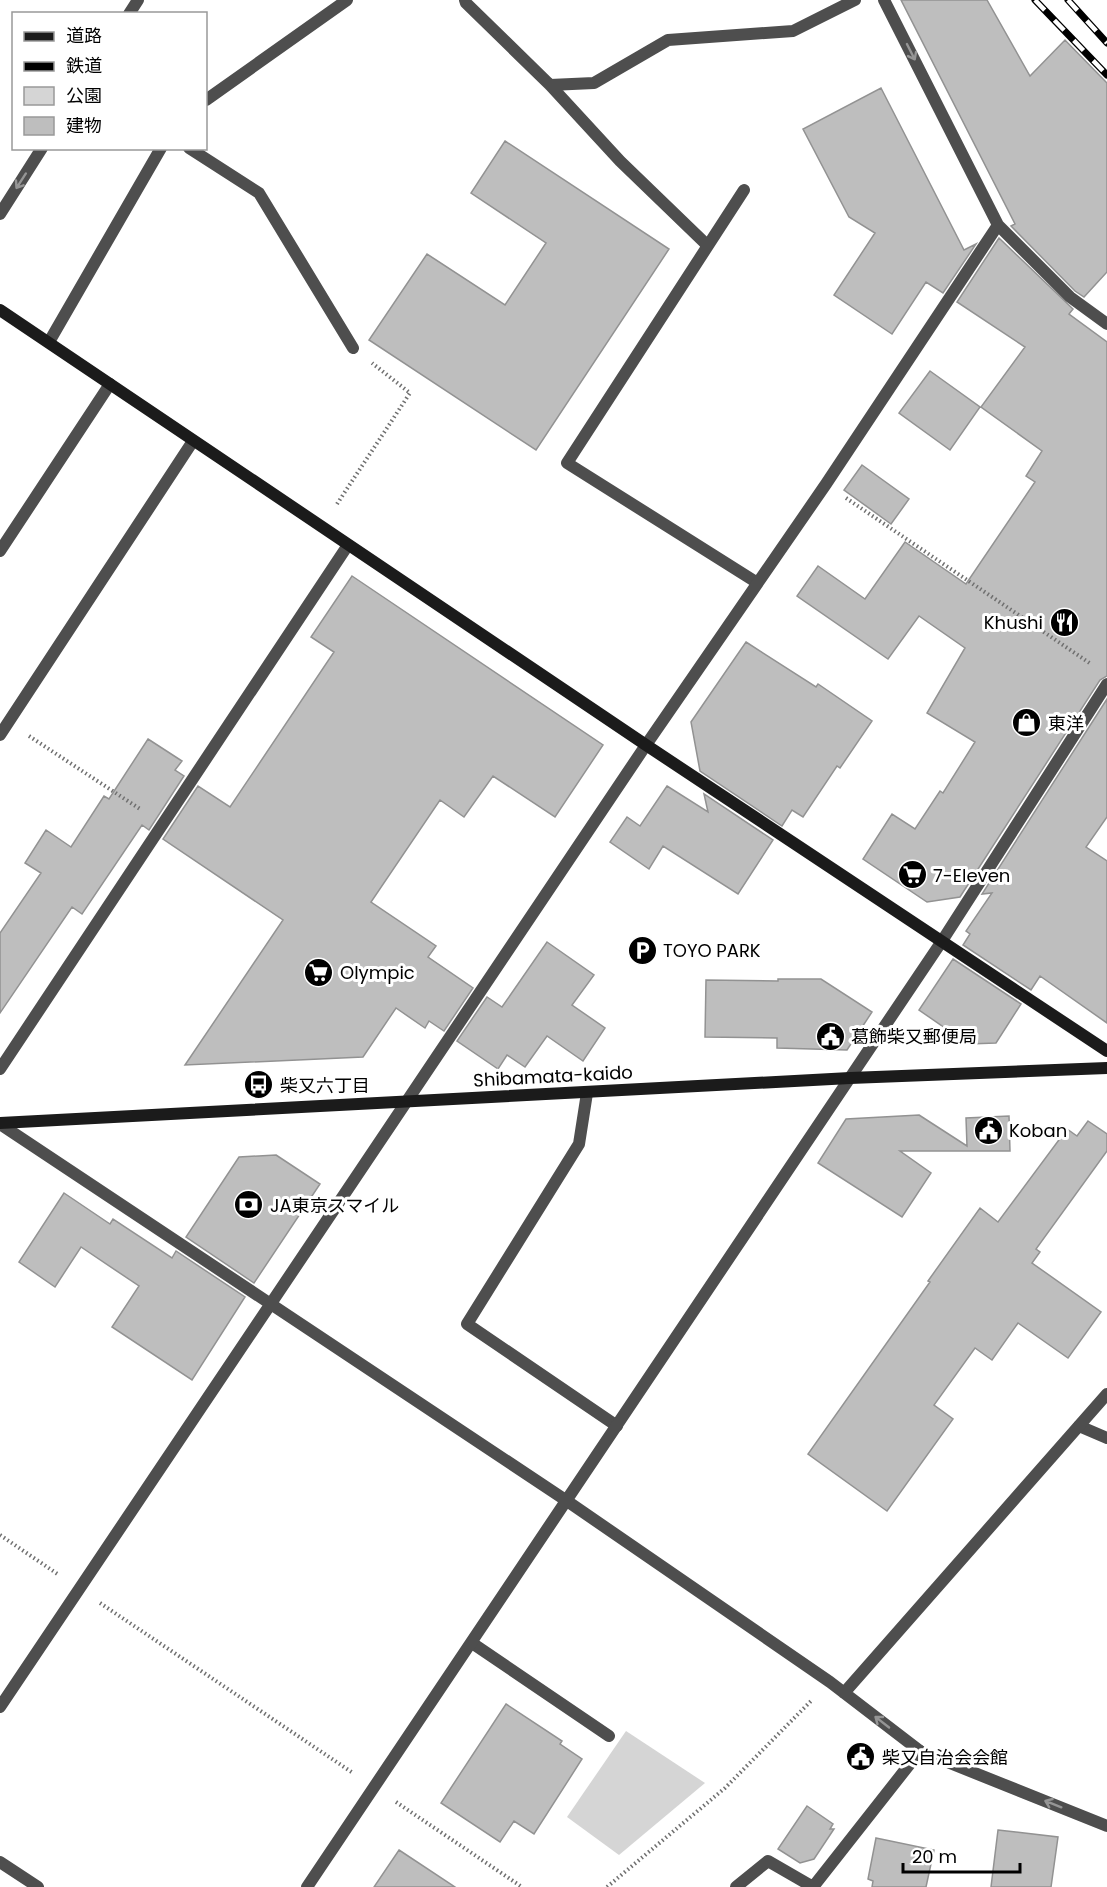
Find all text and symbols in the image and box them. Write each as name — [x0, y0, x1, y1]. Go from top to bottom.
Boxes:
legend — [12, 12, 207, 150]
text: 道路 — [66, 23, 102, 48]
one-way arrow — [905, 43, 917, 61]
text: 鉄道 — [66, 53, 102, 78]
text: 公園 — [66, 83, 102, 108]
text: 建物 — [66, 113, 102, 138]
one-way arrow — [15, 173, 27, 189]
restaurant icon: Khushi — [1048, 606, 1080, 638]
place label: Khushi — [984, 610, 1043, 635]
shop icon: 東洋 — [1011, 707, 1043, 739]
place label: 東洋 — [1048, 711, 1084, 736]
supermarket icon: 7-Eleven — [896, 859, 928, 891]
place label: 7-Eleven — [933, 863, 1010, 888]
parking icon: TOYO PARK — [626, 934, 658, 966]
place label: TOYO PARK — [663, 938, 761, 963]
supermarket icon: Olympic — [303, 956, 335, 988]
place label: Olympic — [340, 960, 415, 985]
public building icon: 葛飾柴又郵便局 — [814, 1020, 846, 1052]
place label: 葛飾柴又郵便局 — [851, 1024, 977, 1049]
street label: Shibamata-kaido — [473, 1059, 633, 1093]
bus stop icon: 柴又六丁目 — [243, 1069, 275, 1101]
place label: 柴又六丁目 — [280, 1073, 370, 1098]
public building icon: Koban — [972, 1114, 1004, 1146]
place label: Koban — [1009, 1118, 1067, 1143]
bank icon: JA東京スマイル — [233, 1189, 265, 1221]
place label: JA東京スマイル — [270, 1193, 399, 1218]
one-way arrow — [874, 1715, 890, 1728]
public building icon: 柴又自治会会館 — [845, 1741, 877, 1773]
place label: 柴又自治会会館 — [882, 1745, 1008, 1770]
one-way arrow — [1044, 1798, 1062, 1809]
scale bar — [903, 1836, 1020, 1874]
text: 20 m — [912, 1844, 957, 1869]

